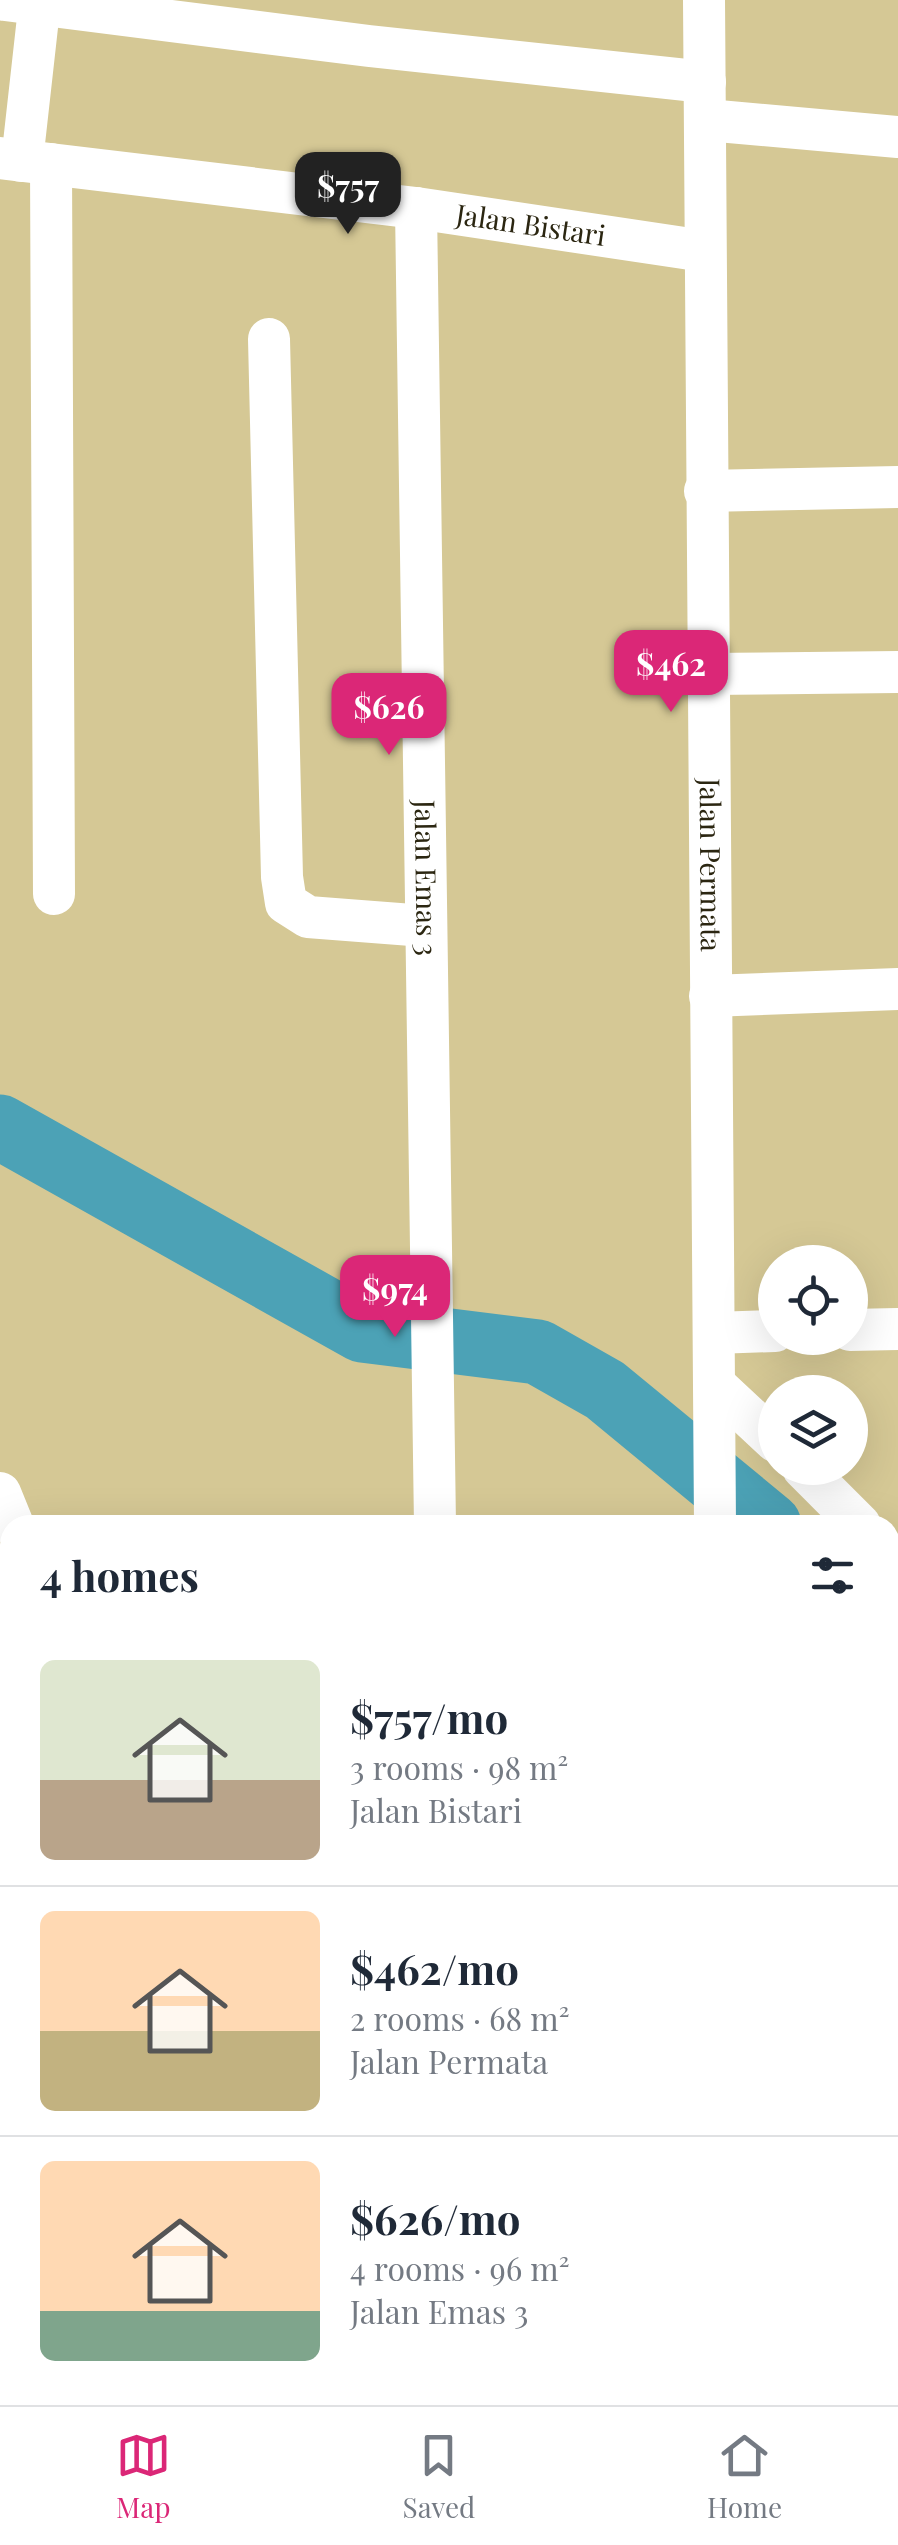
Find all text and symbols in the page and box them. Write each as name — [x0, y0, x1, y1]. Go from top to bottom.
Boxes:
pin: $757 — [289, 152, 407, 237]
text: $757 — [317, 163, 379, 206]
street label: Jalan Bistari — [453, 194, 608, 253]
pin: $462 — [612, 630, 730, 715]
text: $462 — [636, 641, 706, 684]
pin: $626 — [330, 673, 448, 758]
text: $626 — [353, 684, 425, 727]
street label: Jalan Permata — [693, 777, 731, 952]
street label: Jalan Emas 3 — [408, 799, 447, 956]
map controls — [758, 1245, 868, 1485]
button: locate — [758, 1245, 868, 1355]
pin: $974 — [336, 1255, 454, 1340]
text: $974 — [362, 1266, 428, 1309]
button: layers — [758, 1375, 868, 1485]
text: 4 homes — [40, 1547, 199, 1603]
icon: filters — [805, 1548, 860, 1603]
text: $757/mo — [350, 1689, 508, 1745]
icon: home — [120, 1700, 240, 1820]
text: 3 rooms · 98 m² — [350, 1745, 568, 1788]
text: Jalan Bistari — [350, 1788, 522, 1831]
text: $462/mo — [350, 1940, 519, 1996]
icon: home — [120, 1951, 240, 2071]
text: 2 rooms · 68 m² — [350, 1996, 569, 2039]
text: Jalan Permata — [350, 2039, 548, 2082]
text: $626/mo — [350, 2190, 520, 2246]
icon: home — [120, 2201, 240, 2321]
text: 4 rooms · 96 m² — [350, 2246, 570, 2289]
text: Jalan Emas 3 — [350, 2289, 528, 2332]
tab: Map — [116, 2428, 171, 2525]
tab: Saved — [403, 2428, 475, 2525]
tab: Home — [707, 2428, 782, 2525]

